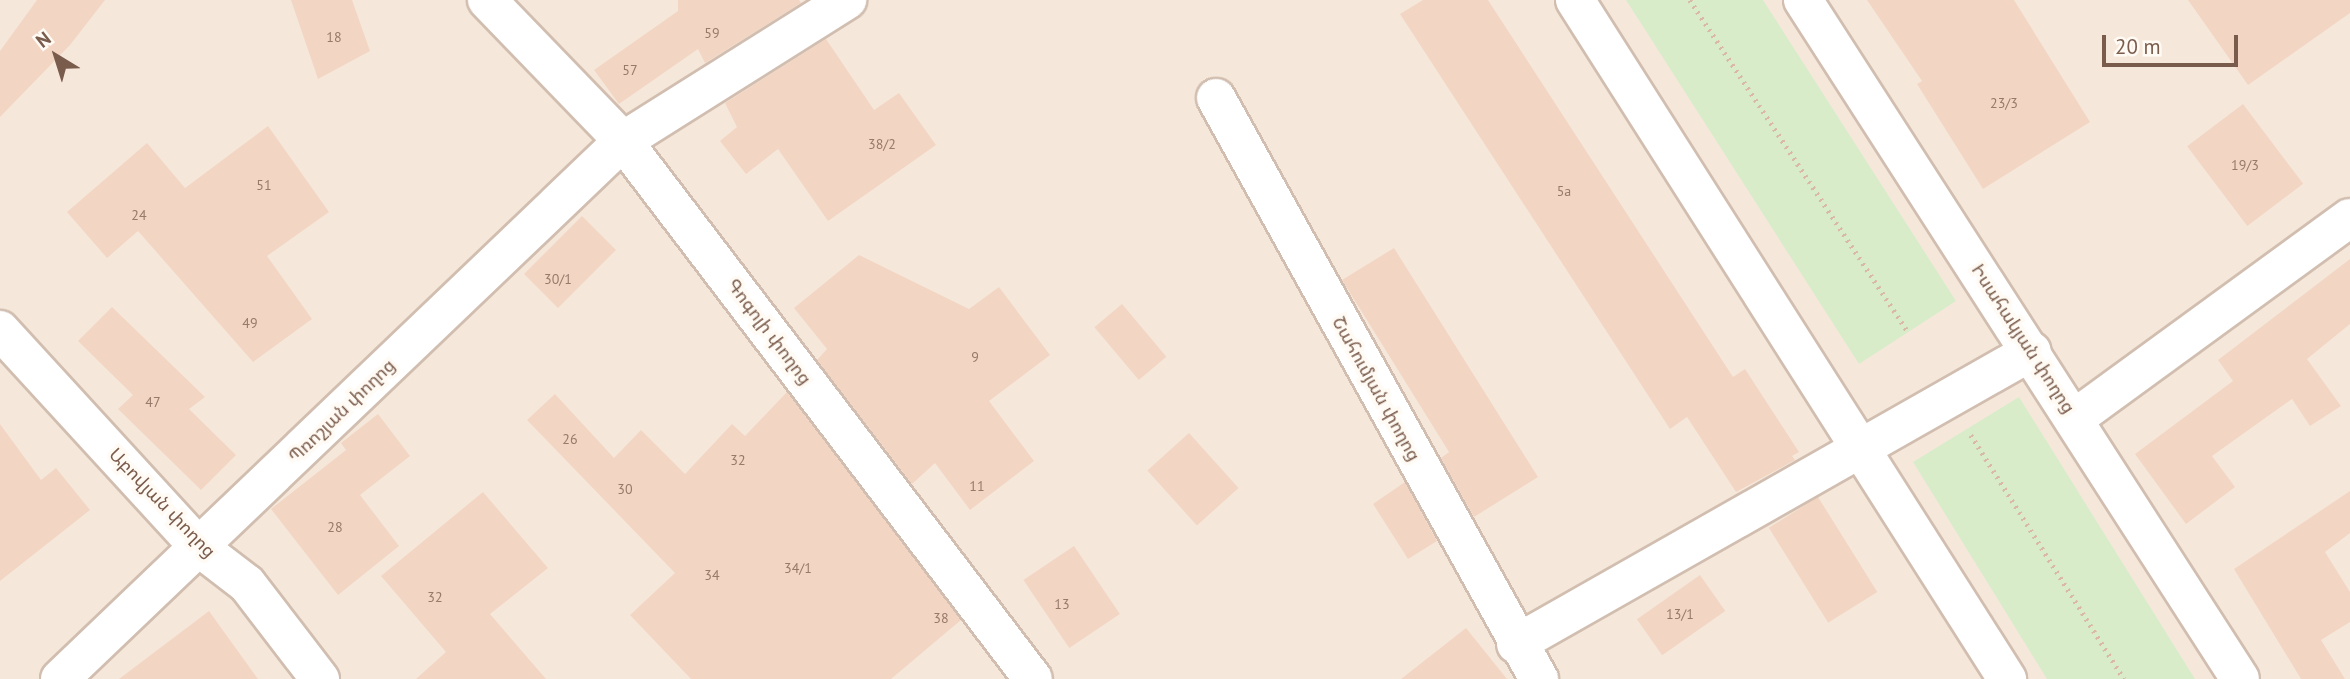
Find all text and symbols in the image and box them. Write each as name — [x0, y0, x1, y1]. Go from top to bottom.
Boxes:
north arrow — [21, 21, 91, 91]
scale bar — [2105, 21, 2242, 65]
house number: 59 — [704, 25, 720, 41]
text: N — [31, 26, 55, 53]
house number: 18 — [326, 29, 342, 45]
text: 20 m — [2115, 33, 2161, 60]
house number: 57 — [622, 62, 638, 78]
house number: 23/3 — [1990, 95, 2018, 111]
house number: 38/2 — [868, 136, 896, 152]
house number: 19/3 — [2231, 157, 2259, 173]
house number: 51 — [256, 177, 272, 193]
house number: 5a — [1557, 183, 1571, 199]
house number: 24 — [131, 207, 147, 223]
street label: Իսահակյան փողոց — [1967, 260, 2079, 418]
house number: 30/1 — [544, 271, 572, 287]
street label: Գոգոլի փողոց — [722, 275, 816, 389]
street label: Շահումյան փողոց — [1327, 313, 1425, 465]
house number: 49 — [242, 315, 258, 331]
house number: 9 — [971, 349, 979, 365]
street label: Պռոշյան փողոց — [284, 355, 400, 467]
house number: 47 — [145, 394, 161, 410]
house number: 26 — [562, 431, 578, 447]
street label: Աբովյան փողոց — [104, 444, 220, 562]
house number: 32 — [730, 452, 746, 468]
house number: 11 — [969, 478, 985, 494]
house number: 30 — [617, 481, 633, 497]
house number: 28 — [327, 519, 343, 535]
house number: 34/1 — [784, 560, 812, 576]
house number: 34 — [704, 567, 720, 583]
house number: 32 — [427, 589, 443, 605]
house number: 13 — [1054, 596, 1070, 612]
house number: 13/1 — [1666, 606, 1694, 622]
house number: 38 — [933, 610, 949, 626]

